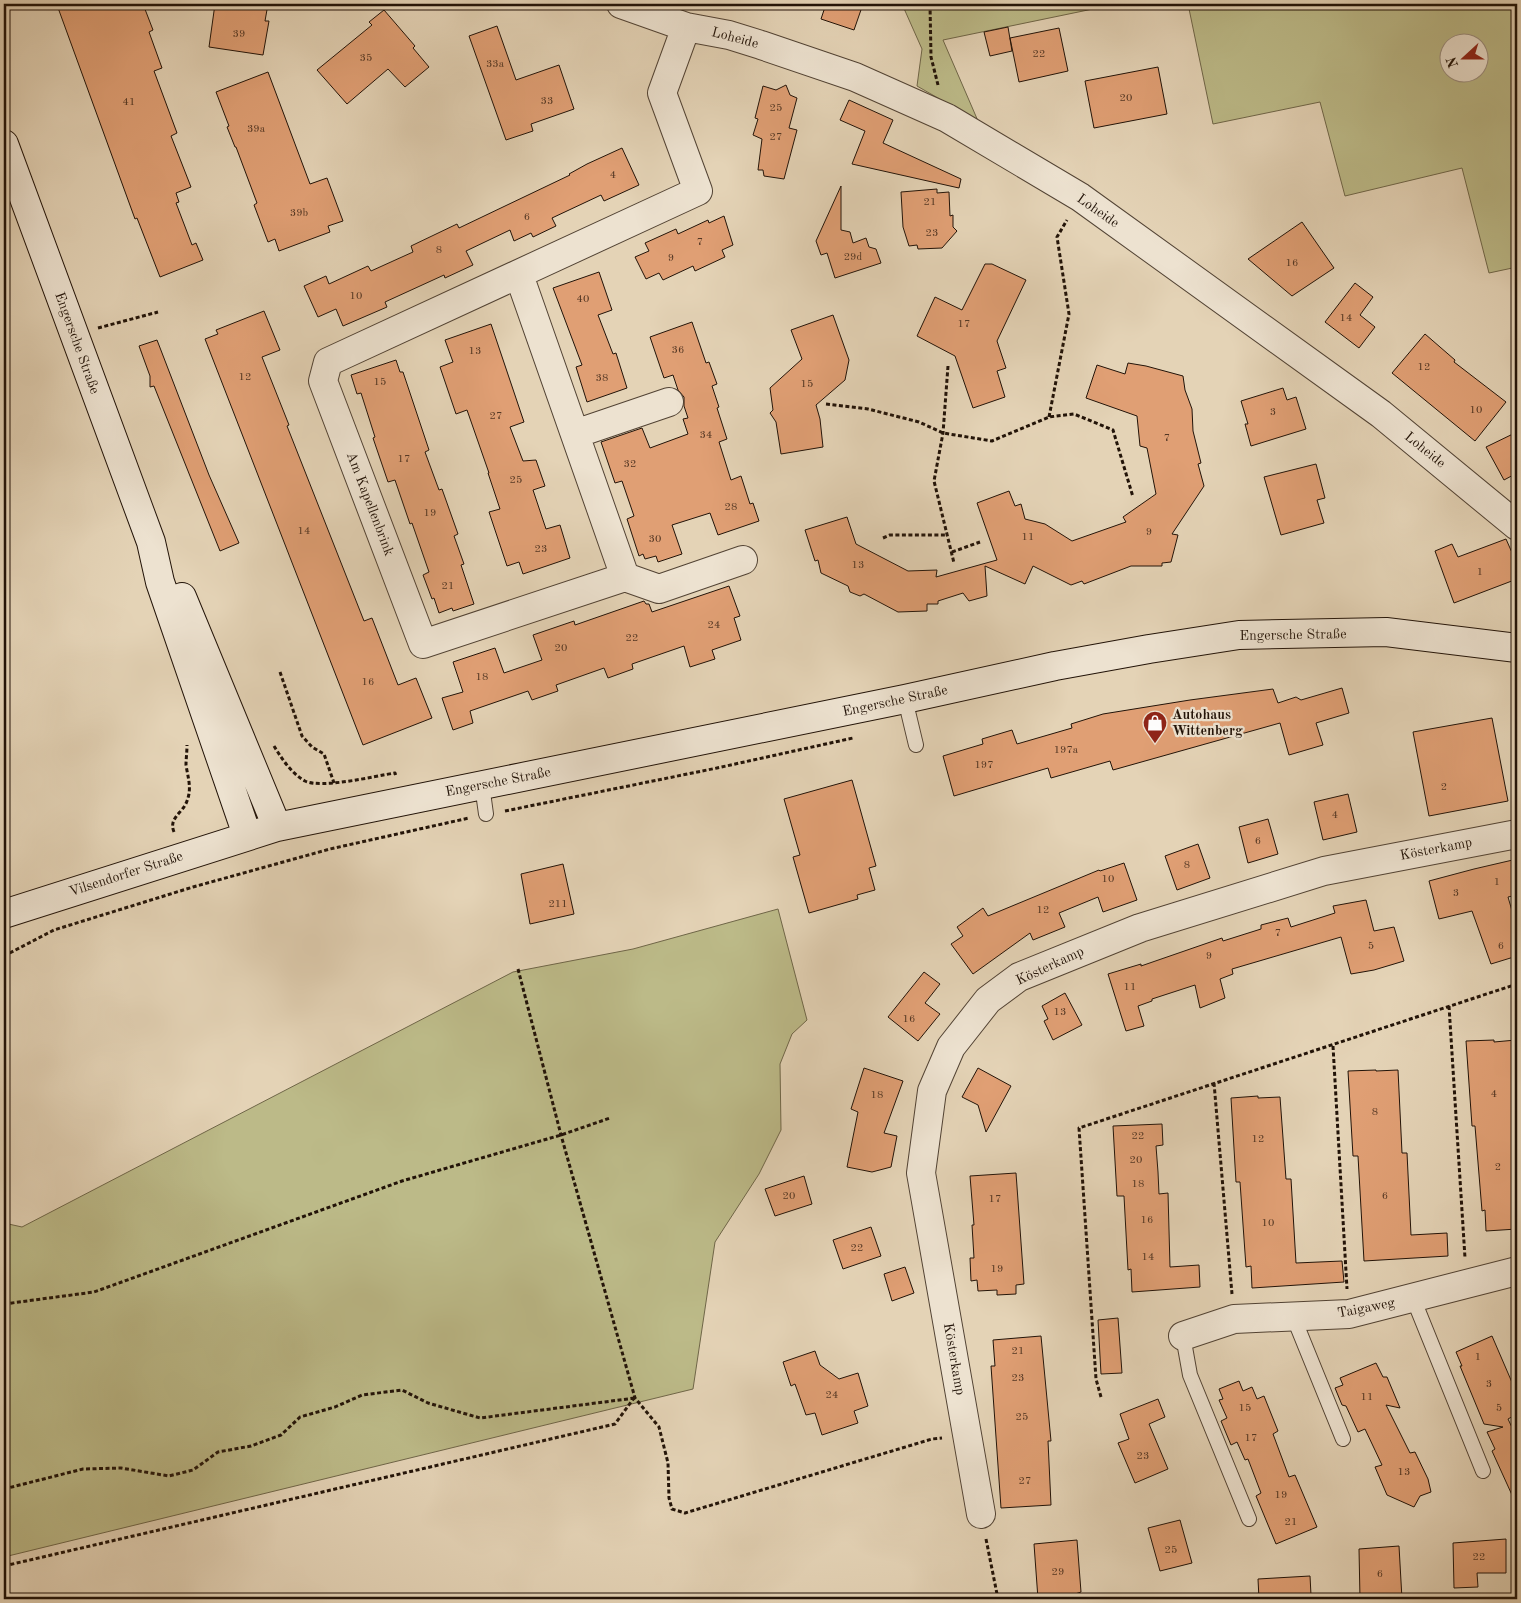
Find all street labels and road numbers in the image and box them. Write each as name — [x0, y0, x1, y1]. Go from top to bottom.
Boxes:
street label: Loheide — [710, 25, 760, 51]
street label: Loheide — [1074, 192, 1122, 230]
street label: Engersche Straße — [52, 290, 102, 396]
street label: Loheide — [1402, 429, 1448, 471]
street label: Am Kapellenbrink — [344, 450, 396, 558]
street label: Engersche Straße — [1239, 627, 1347, 643]
street label: Engersche Straße — [841, 683, 949, 719]
street label: Engersche Straße — [444, 765, 552, 799]
street label: Kösterkamp — [1399, 835, 1473, 863]
street label: Vilsendorfer Straße — [67, 849, 185, 899]
street label: Kösterkamp — [1014, 944, 1086, 988]
street label: Taigaweg — [1336, 1295, 1396, 1320]
street label: Kösterkamp — [941, 1322, 967, 1396]

